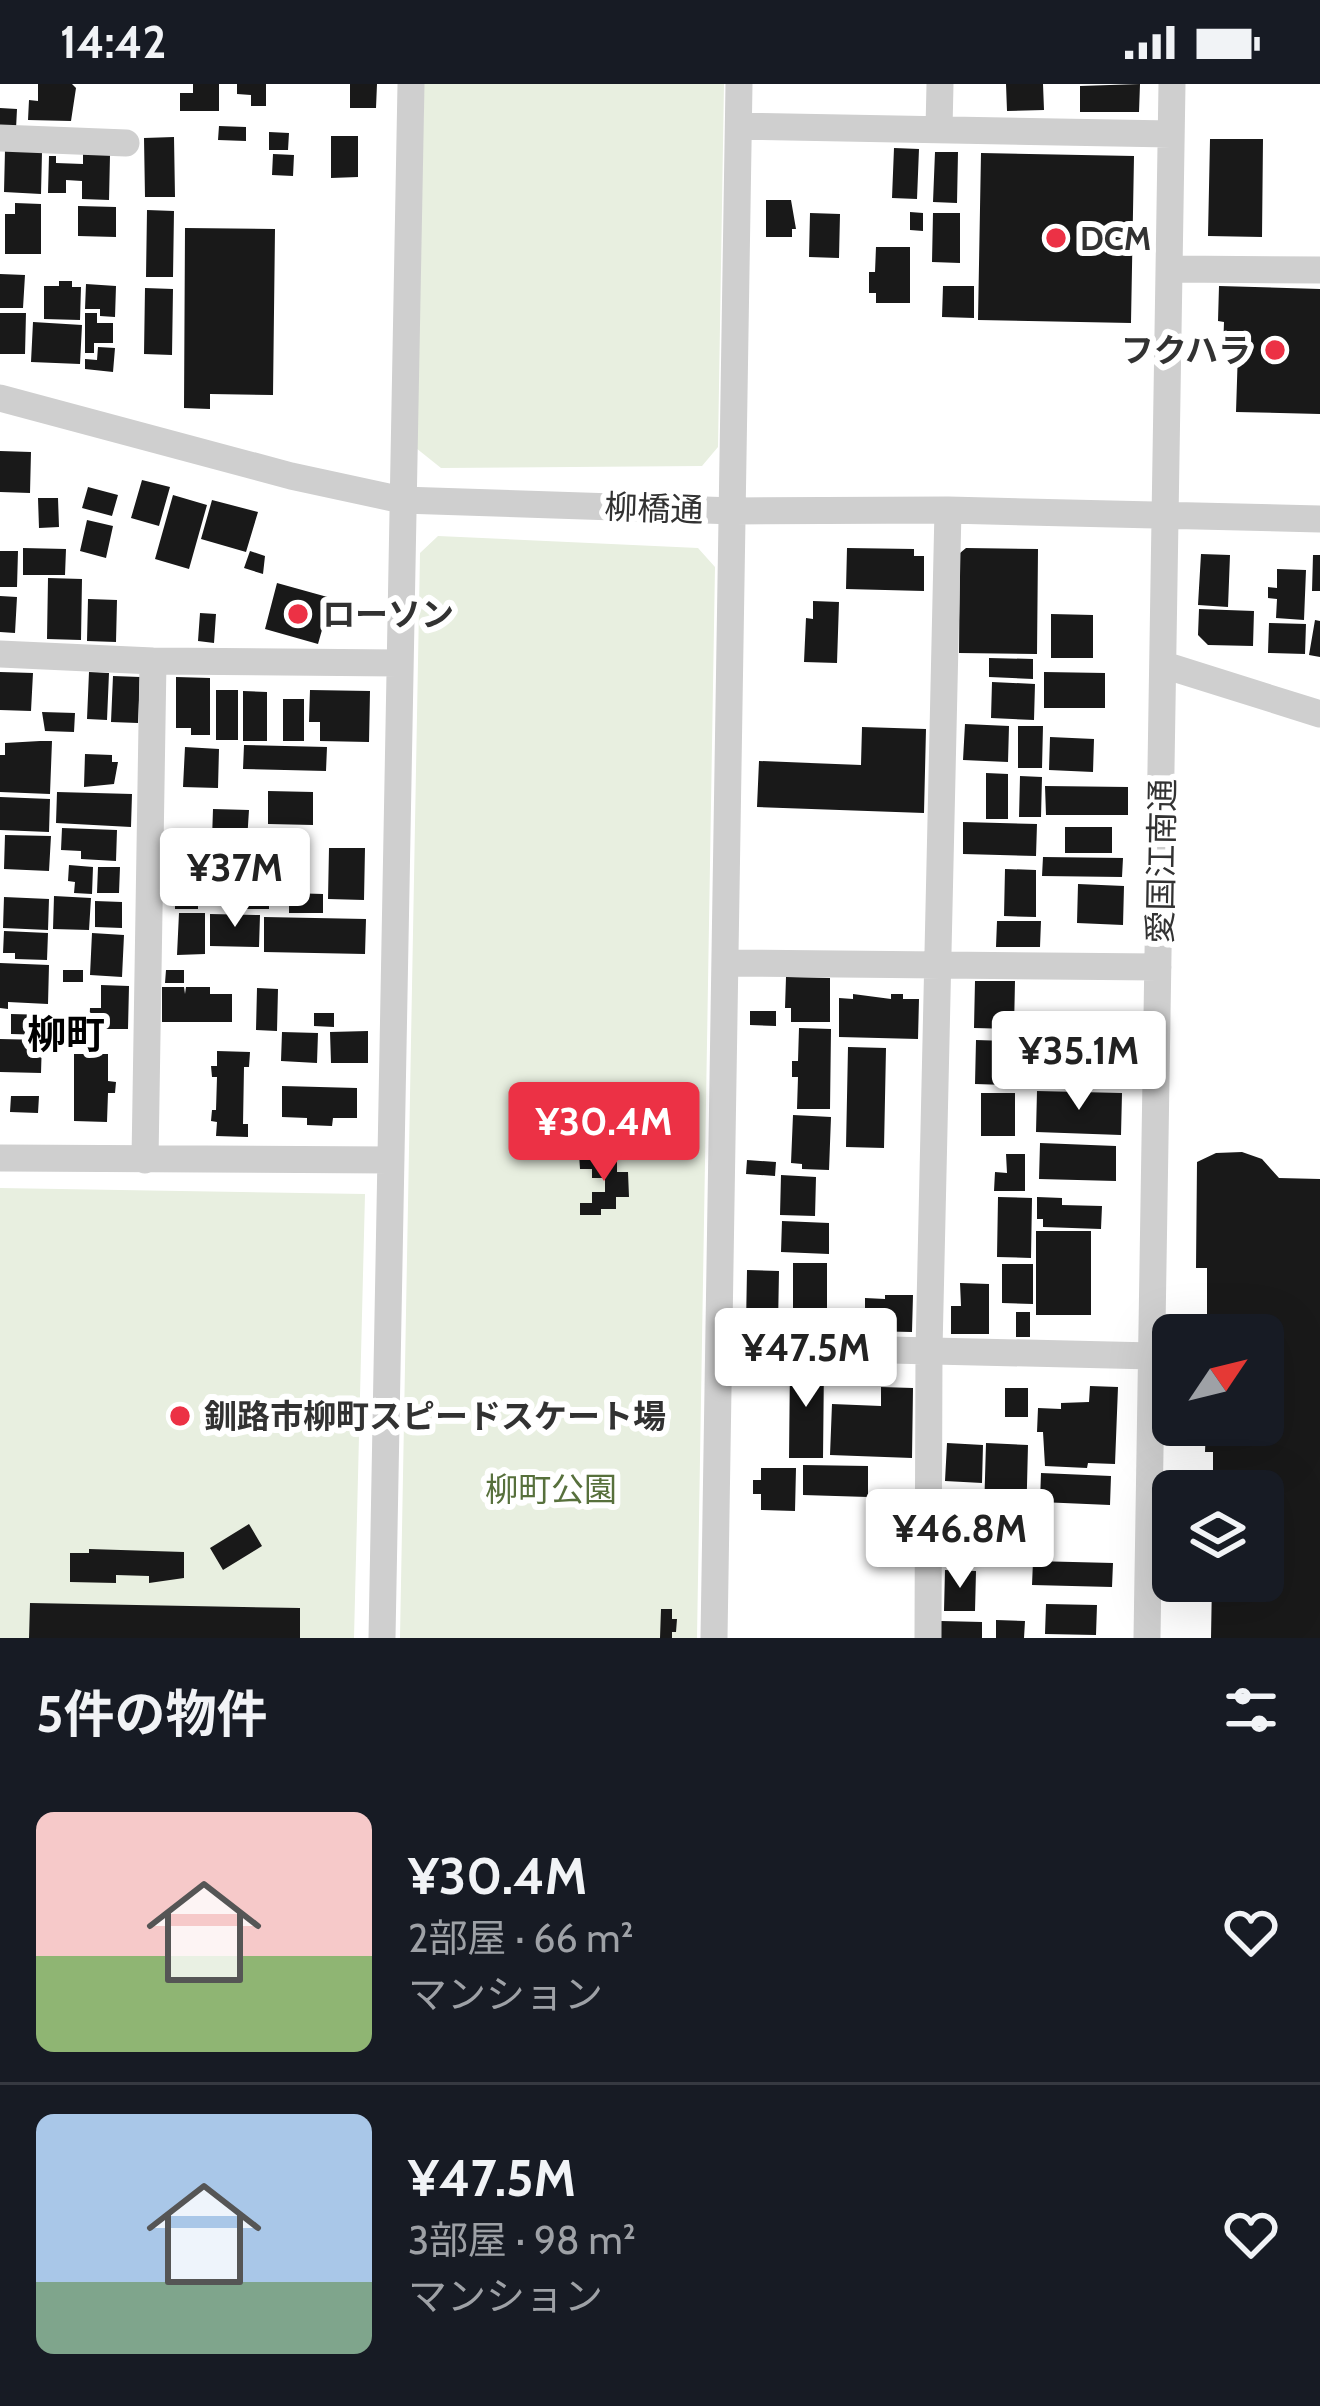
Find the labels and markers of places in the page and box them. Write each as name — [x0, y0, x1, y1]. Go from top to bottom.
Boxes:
place label: DCM — [1080, 218, 1151, 258]
marker: DCM — [1043, 225, 1069, 251]
place label: フクハラ — [1121, 330, 1251, 370]
marker: フクハラ — [1262, 337, 1288, 363]
place label: ローソン — [322, 594, 454, 634]
marker: ローソン — [285, 601, 311, 627]
pin: ¥37M — [164, 828, 306, 930]
pin: ¥35.1M — [981, 1011, 1177, 1113]
pin: ¥30.4M — [506, 1082, 702, 1184]
pin: ¥47.5M — [708, 1308, 904, 1410]
place label: 釧路市柳町スピードスケート場 — [204, 1396, 666, 1436]
marker: 釧路市柳町スピードスケート場 — [167, 1403, 193, 1429]
pin: ¥46.8M — [862, 1489, 1058, 1591]

